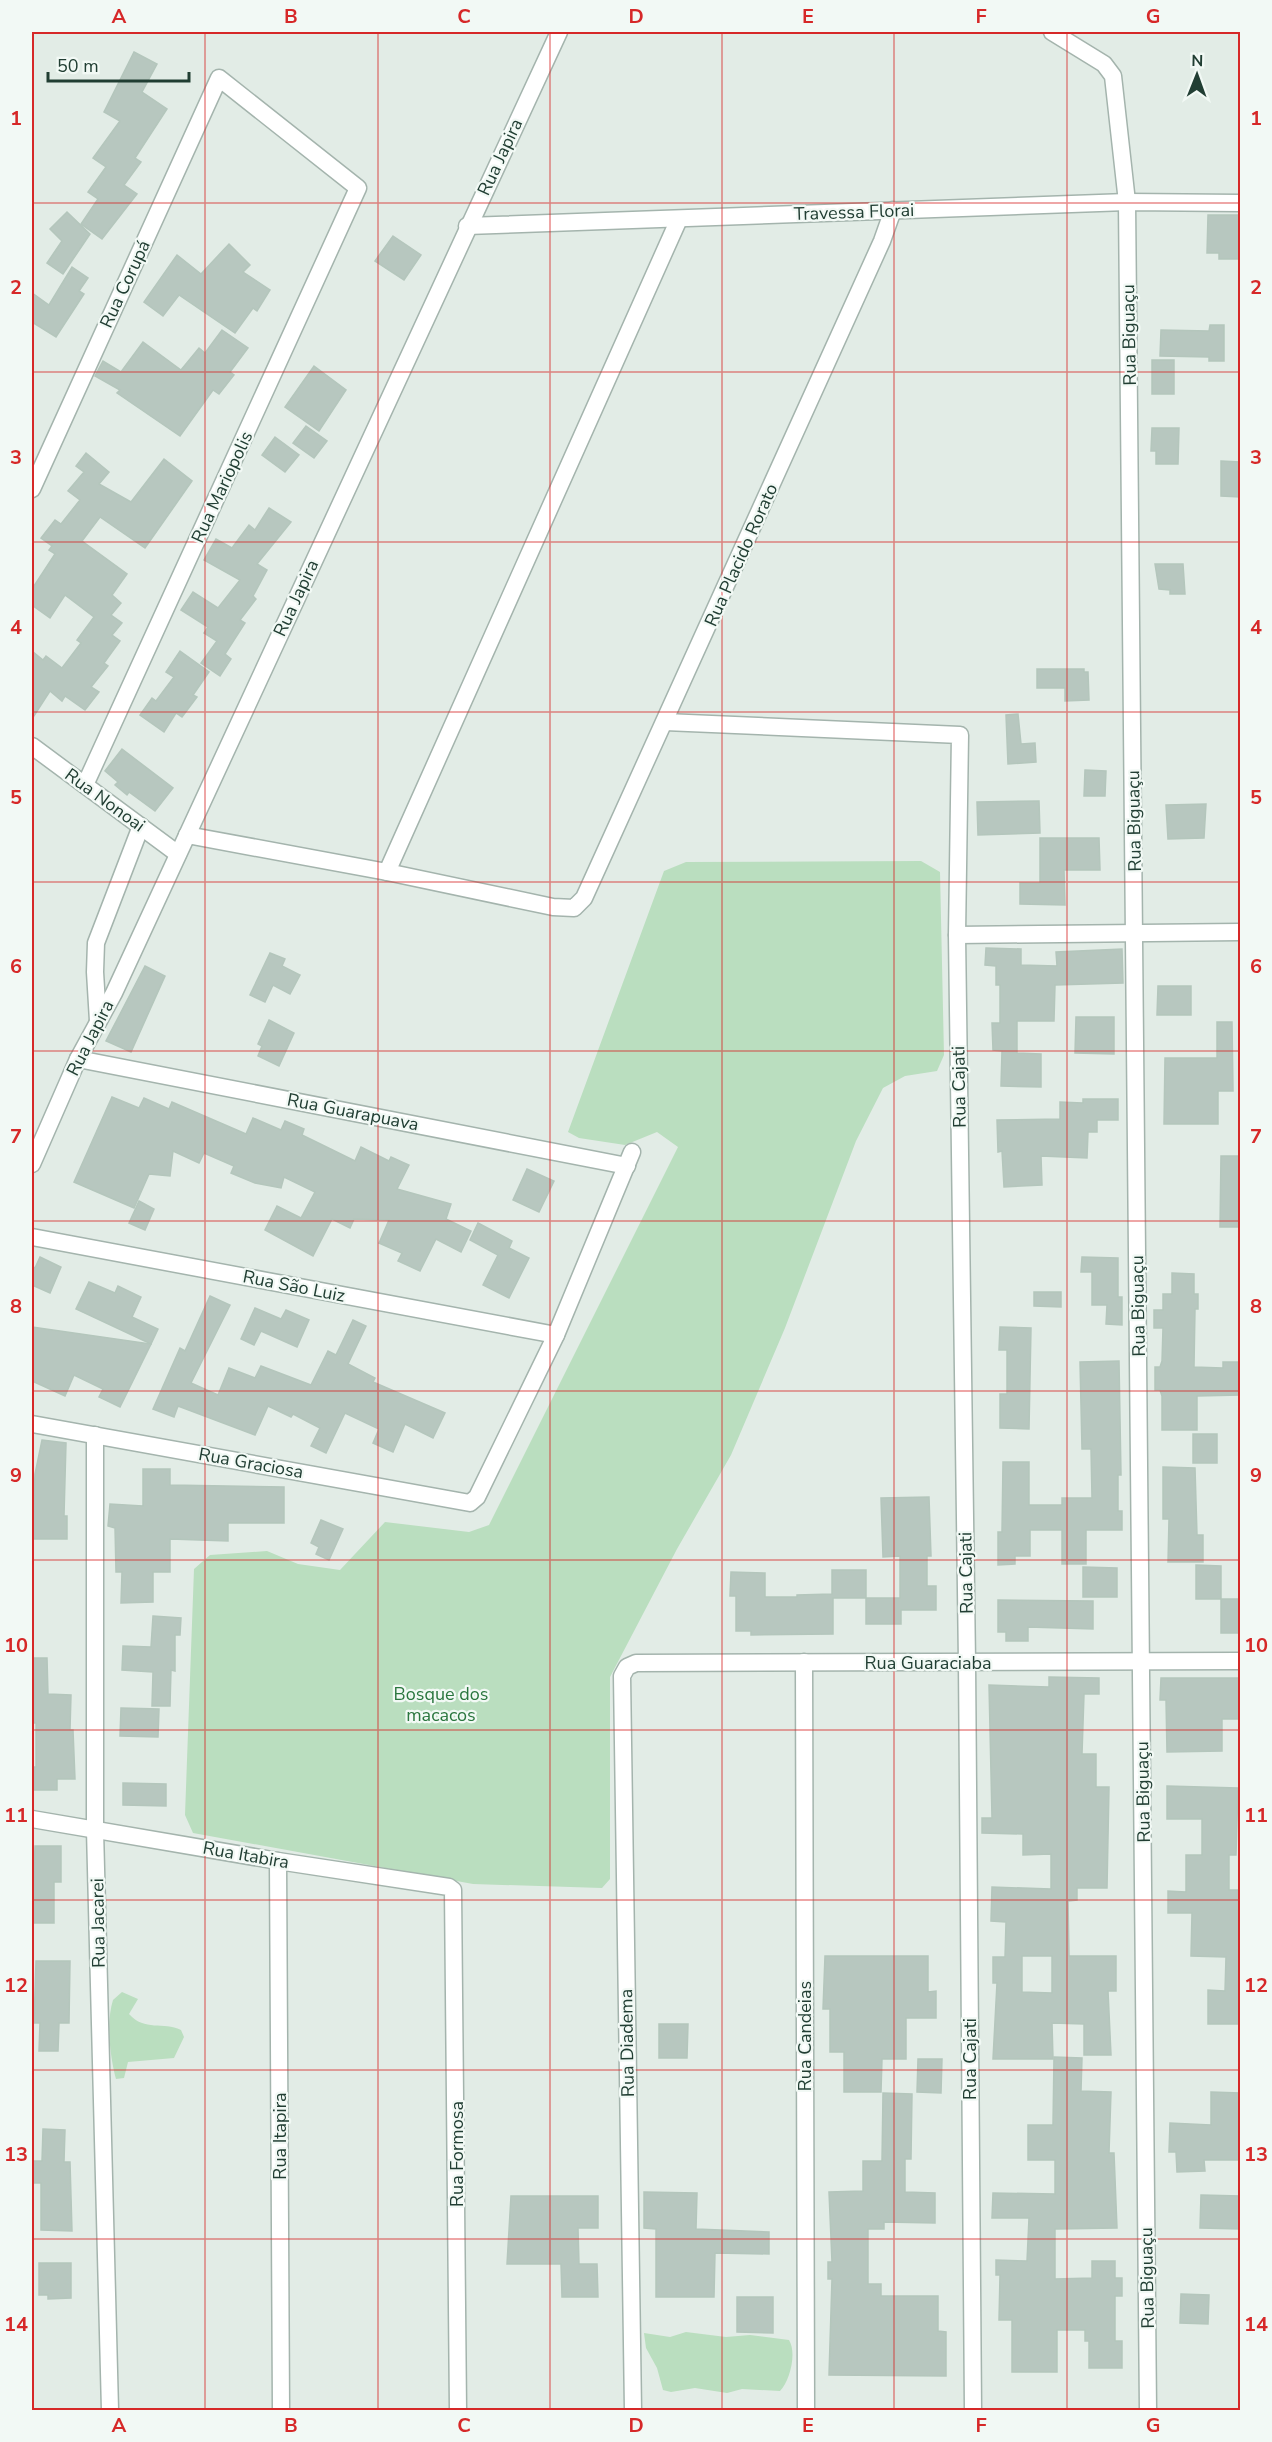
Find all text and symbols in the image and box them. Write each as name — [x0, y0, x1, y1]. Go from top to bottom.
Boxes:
text: A — [112, 3, 127, 30]
text: B — [284, 3, 298, 30]
text: C — [457, 3, 471, 30]
text: D — [628, 3, 644, 30]
text: E — [802, 3, 814, 30]
text: F — [975, 3, 987, 30]
text: G — [1146, 3, 1160, 30]
scale bar — [48, 45, 189, 83]
north arrow — [1167, 45, 1227, 105]
text: N — [1191, 50, 1203, 72]
text: 50 m — [57, 54, 99, 78]
text: 1 — [10, 105, 22, 132]
text: 1 — [1250, 105, 1262, 132]
street label: Rua Japira — [472, 115, 528, 199]
street label: Travessa Florai — [793, 198, 915, 226]
street label: Rua Corupá — [94, 236, 156, 332]
text: 2 — [10, 274, 22, 301]
text: 2 — [1250, 274, 1262, 301]
street label: Rua Biguaçu — [1116, 284, 1142, 386]
street label: Rua Mariopolis — [186, 427, 258, 547]
text: 3 — [10, 444, 22, 471]
text: 3 — [1250, 444, 1262, 471]
street label: Rua Placido Rorato — [699, 480, 783, 630]
street label: Rua Japira — [268, 556, 324, 640]
text: 4 — [10, 614, 22, 641]
text: 4 — [1250, 614, 1262, 641]
street label: Rua Nonoai — [60, 763, 150, 837]
street label: Rua Biguaçu — [1121, 770, 1147, 872]
text: 5 — [10, 784, 22, 811]
text: 5 — [1250, 784, 1262, 811]
text: 6 — [10, 953, 22, 980]
text: 6 — [1250, 953, 1262, 980]
street label: Rua Japira — [61, 996, 119, 1080]
street label: Rua Cajati — [946, 1046, 972, 1128]
street label: Rua Guarapuava — [285, 1087, 421, 1137]
text: 7 — [10, 1123, 22, 1150]
text: 7 — [1250, 1123, 1262, 1150]
street label: Rua Biguaçu — [1125, 1255, 1151, 1357]
street label: Rua São Luiz — [241, 1264, 347, 1308]
text: 8 — [10, 1293, 22, 1320]
text: 8 — [1250, 1293, 1262, 1320]
street label: Rua Graciosa — [197, 1442, 305, 1484]
text: 9 — [10, 1462, 22, 1489]
text: 9 — [1250, 1462, 1262, 1489]
street label: Rua Cajati — [953, 1532, 979, 1614]
text: 10 — [4, 1632, 28, 1659]
text: 10 — [1244, 1632, 1268, 1659]
street label: Rua Guaraciaba — [865, 1651, 992, 1675]
park label: Bosque dos macacos — [394, 1682, 488, 1727]
street label: Rua Biguaçu — [1130, 1741, 1156, 1843]
text: 11 — [4, 1802, 28, 1829]
text: 11 — [1244, 1802, 1268, 1829]
street label: Rua Itabira — [201, 1836, 291, 1874]
street label: Rua Jacarei — [85, 1878, 111, 1968]
text: 12 — [4, 1972, 28, 1999]
text: 12 — [1244, 1972, 1268, 1999]
street label: Rua Candeias — [793, 1981, 817, 2091]
street label: Rua Diadema — [614, 1989, 640, 2097]
street label: Rua Cajati — [958, 2018, 982, 2100]
street label: Rua Itapira — [268, 2092, 292, 2180]
street label: Rua Formosa — [445, 2101, 469, 2207]
text: 13 — [4, 2141, 28, 2168]
text: 13 — [1244, 2141, 1268, 2168]
street label: Rua Biguaçu — [1134, 2227, 1160, 2329]
text: 14 — [4, 2311, 28, 2338]
text: 14 — [1244, 2311, 1268, 2338]
text: A — [112, 2412, 127, 2439]
text: B — [284, 2412, 298, 2439]
text: C — [457, 2412, 471, 2439]
text: D — [628, 2412, 644, 2439]
text: E — [802, 2412, 814, 2439]
text: F — [975, 2412, 987, 2439]
text: G — [1146, 2412, 1160, 2439]

